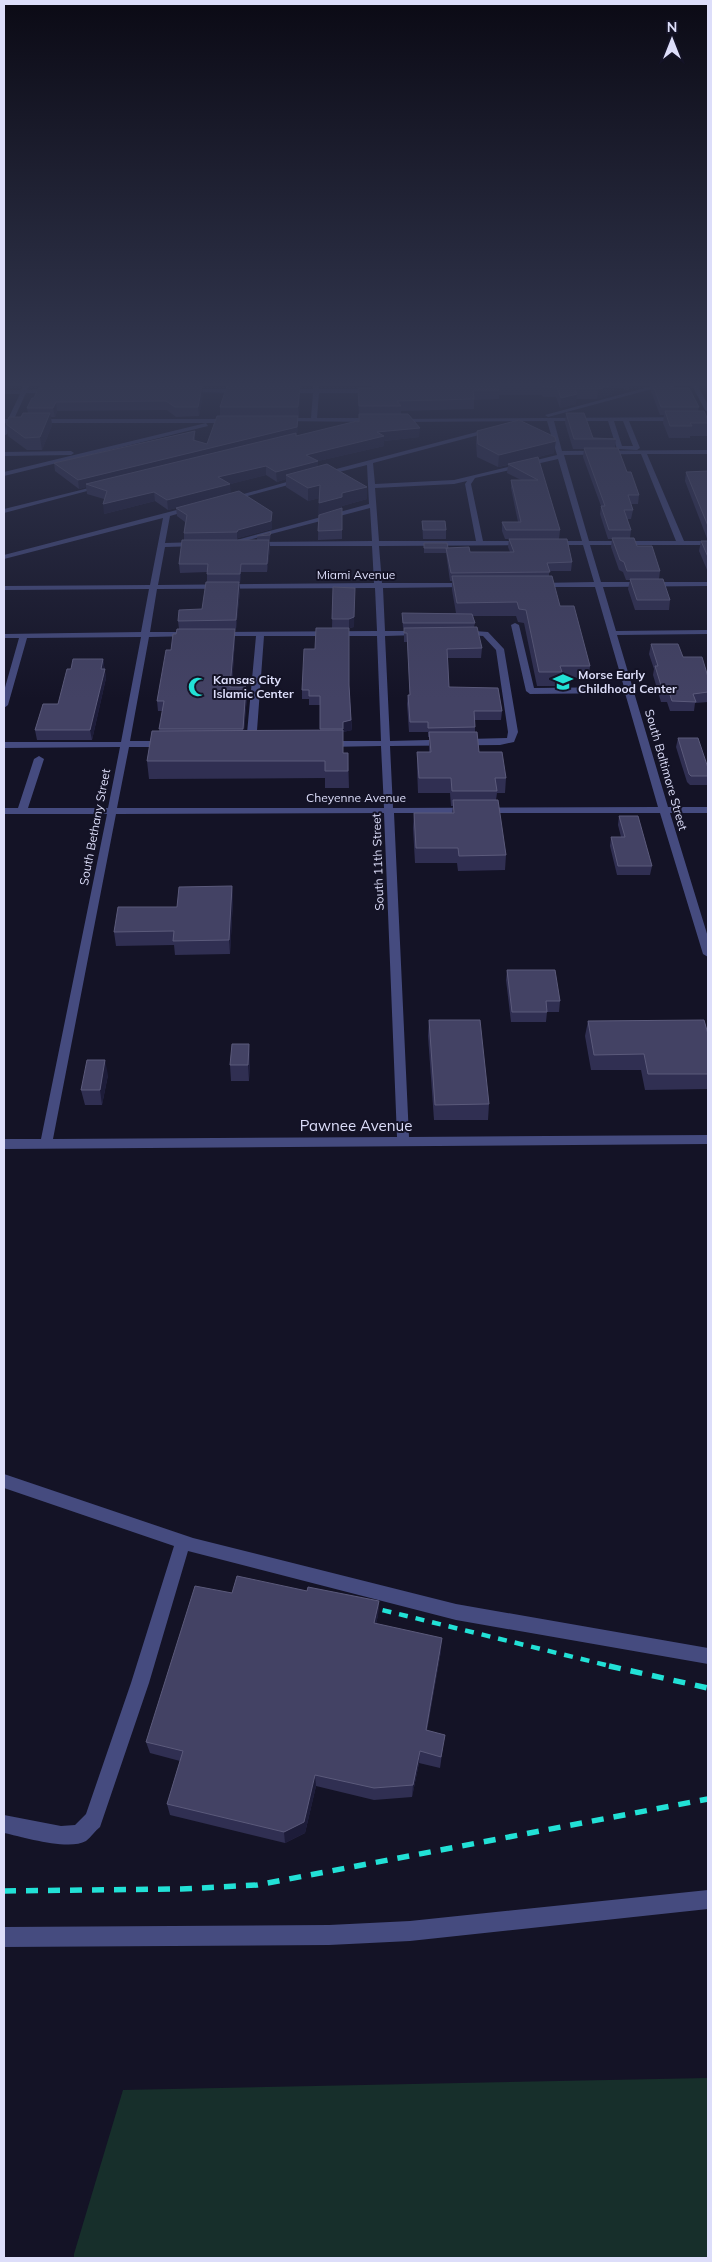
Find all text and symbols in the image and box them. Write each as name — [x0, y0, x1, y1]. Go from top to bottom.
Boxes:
north arrow — [647, 15, 697, 65]
text: N — [667, 18, 677, 36]
street label: Miami Avenue — [317, 567, 395, 582]
place label: Morse Early Childhood Center — [578, 667, 677, 696]
school or university icon: Morse Early Childhood Center — [552, 671, 574, 693]
place label: Kansas City Islamic Center — [213, 672, 294, 701]
mosque icon: Kansas City Islamic Center — [187, 676, 209, 698]
street label: South Baltimore Street — [642, 708, 691, 832]
street label: South Bethany Street — [76, 767, 113, 886]
street label: Cheyenne Avenue — [306, 790, 406, 805]
street label: South 11th Street — [368, 813, 387, 911]
street label: Pawnee Avenue — [300, 1116, 412, 1135]

